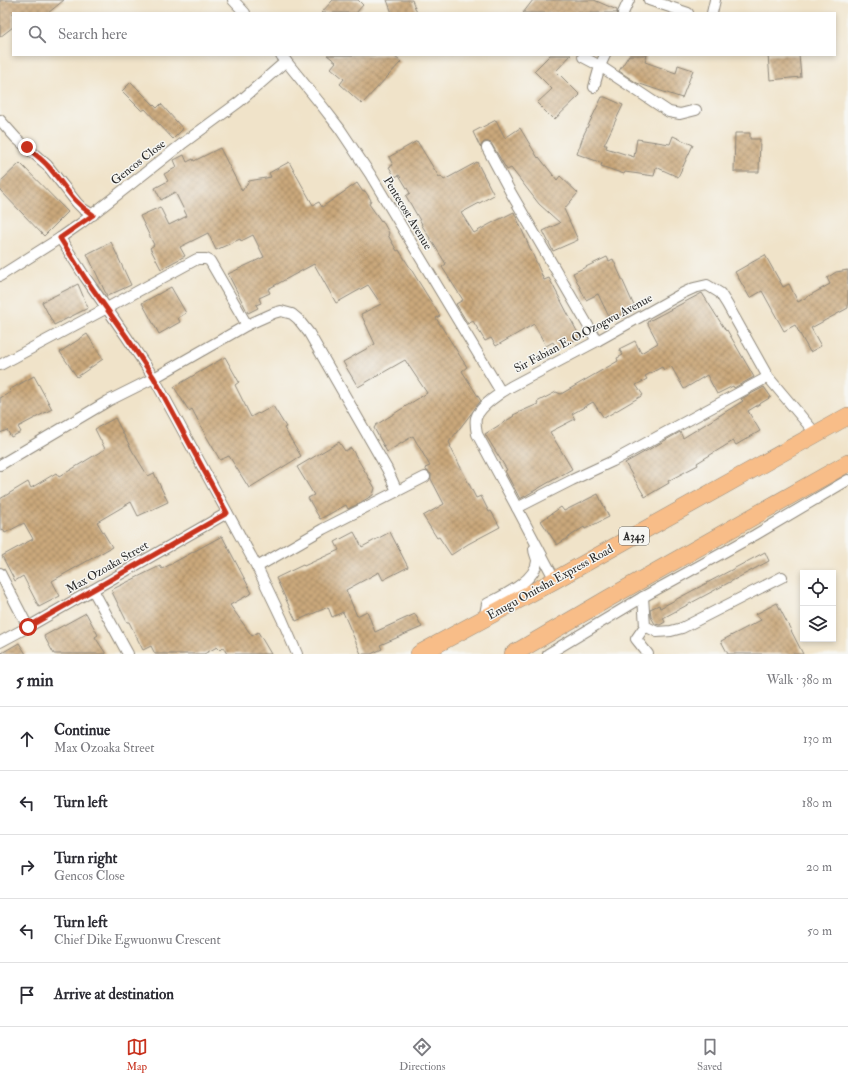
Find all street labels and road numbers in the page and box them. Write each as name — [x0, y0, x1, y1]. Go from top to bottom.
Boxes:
street label: Gencos Close — [108, 136, 169, 188]
street label: Pentecost Avenue — [380, 174, 435, 253]
street label: Sir Fabian E. O.Ozogwu Avenue — [511, 291, 655, 376]
road number: A343 — [619, 527, 649, 545]
street label: Max Ozoaka Street — [63, 538, 151, 597]
street label: Enugu Onitsha Express Road — [485, 541, 616, 623]

